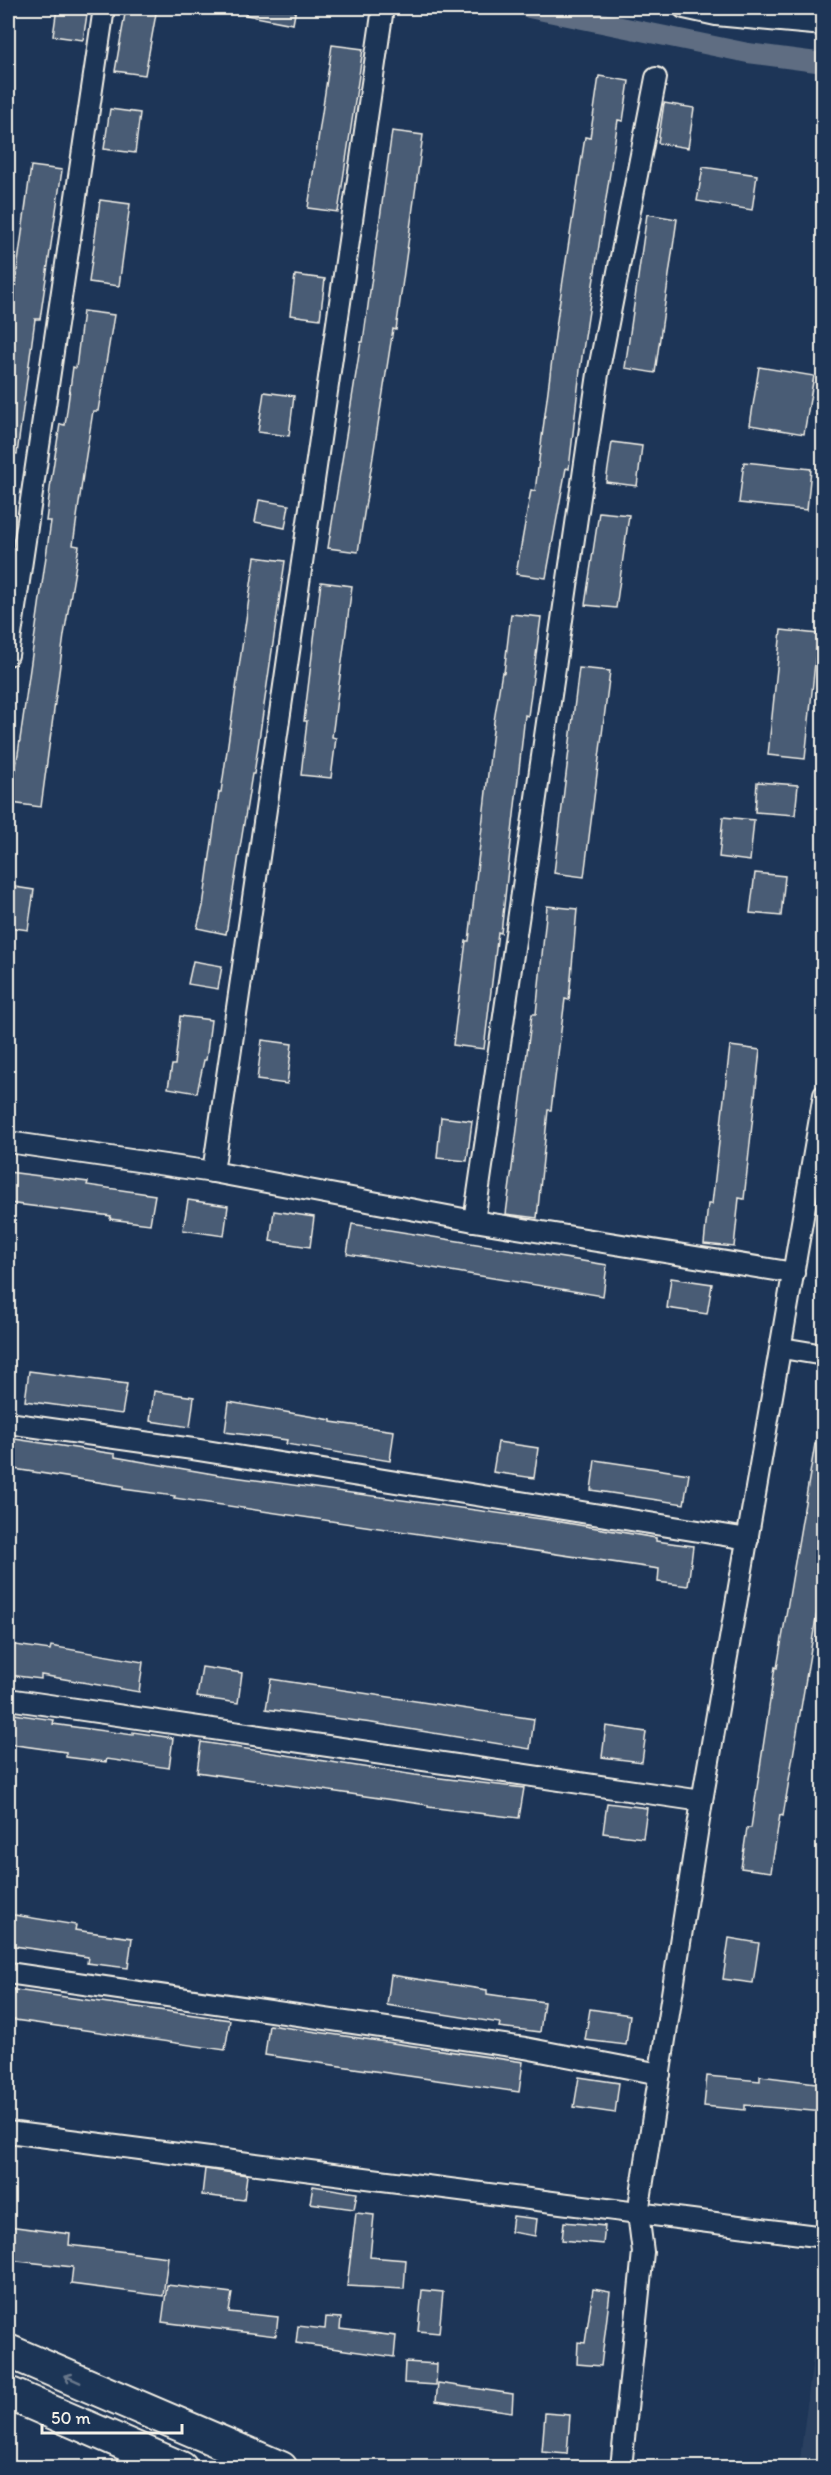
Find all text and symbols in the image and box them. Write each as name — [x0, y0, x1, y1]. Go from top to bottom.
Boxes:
one-way arrow — [63, 2373, 82, 2384]
scale bar — [42, 2397, 182, 2435]
text: 50 m — [51, 2407, 91, 2429]

